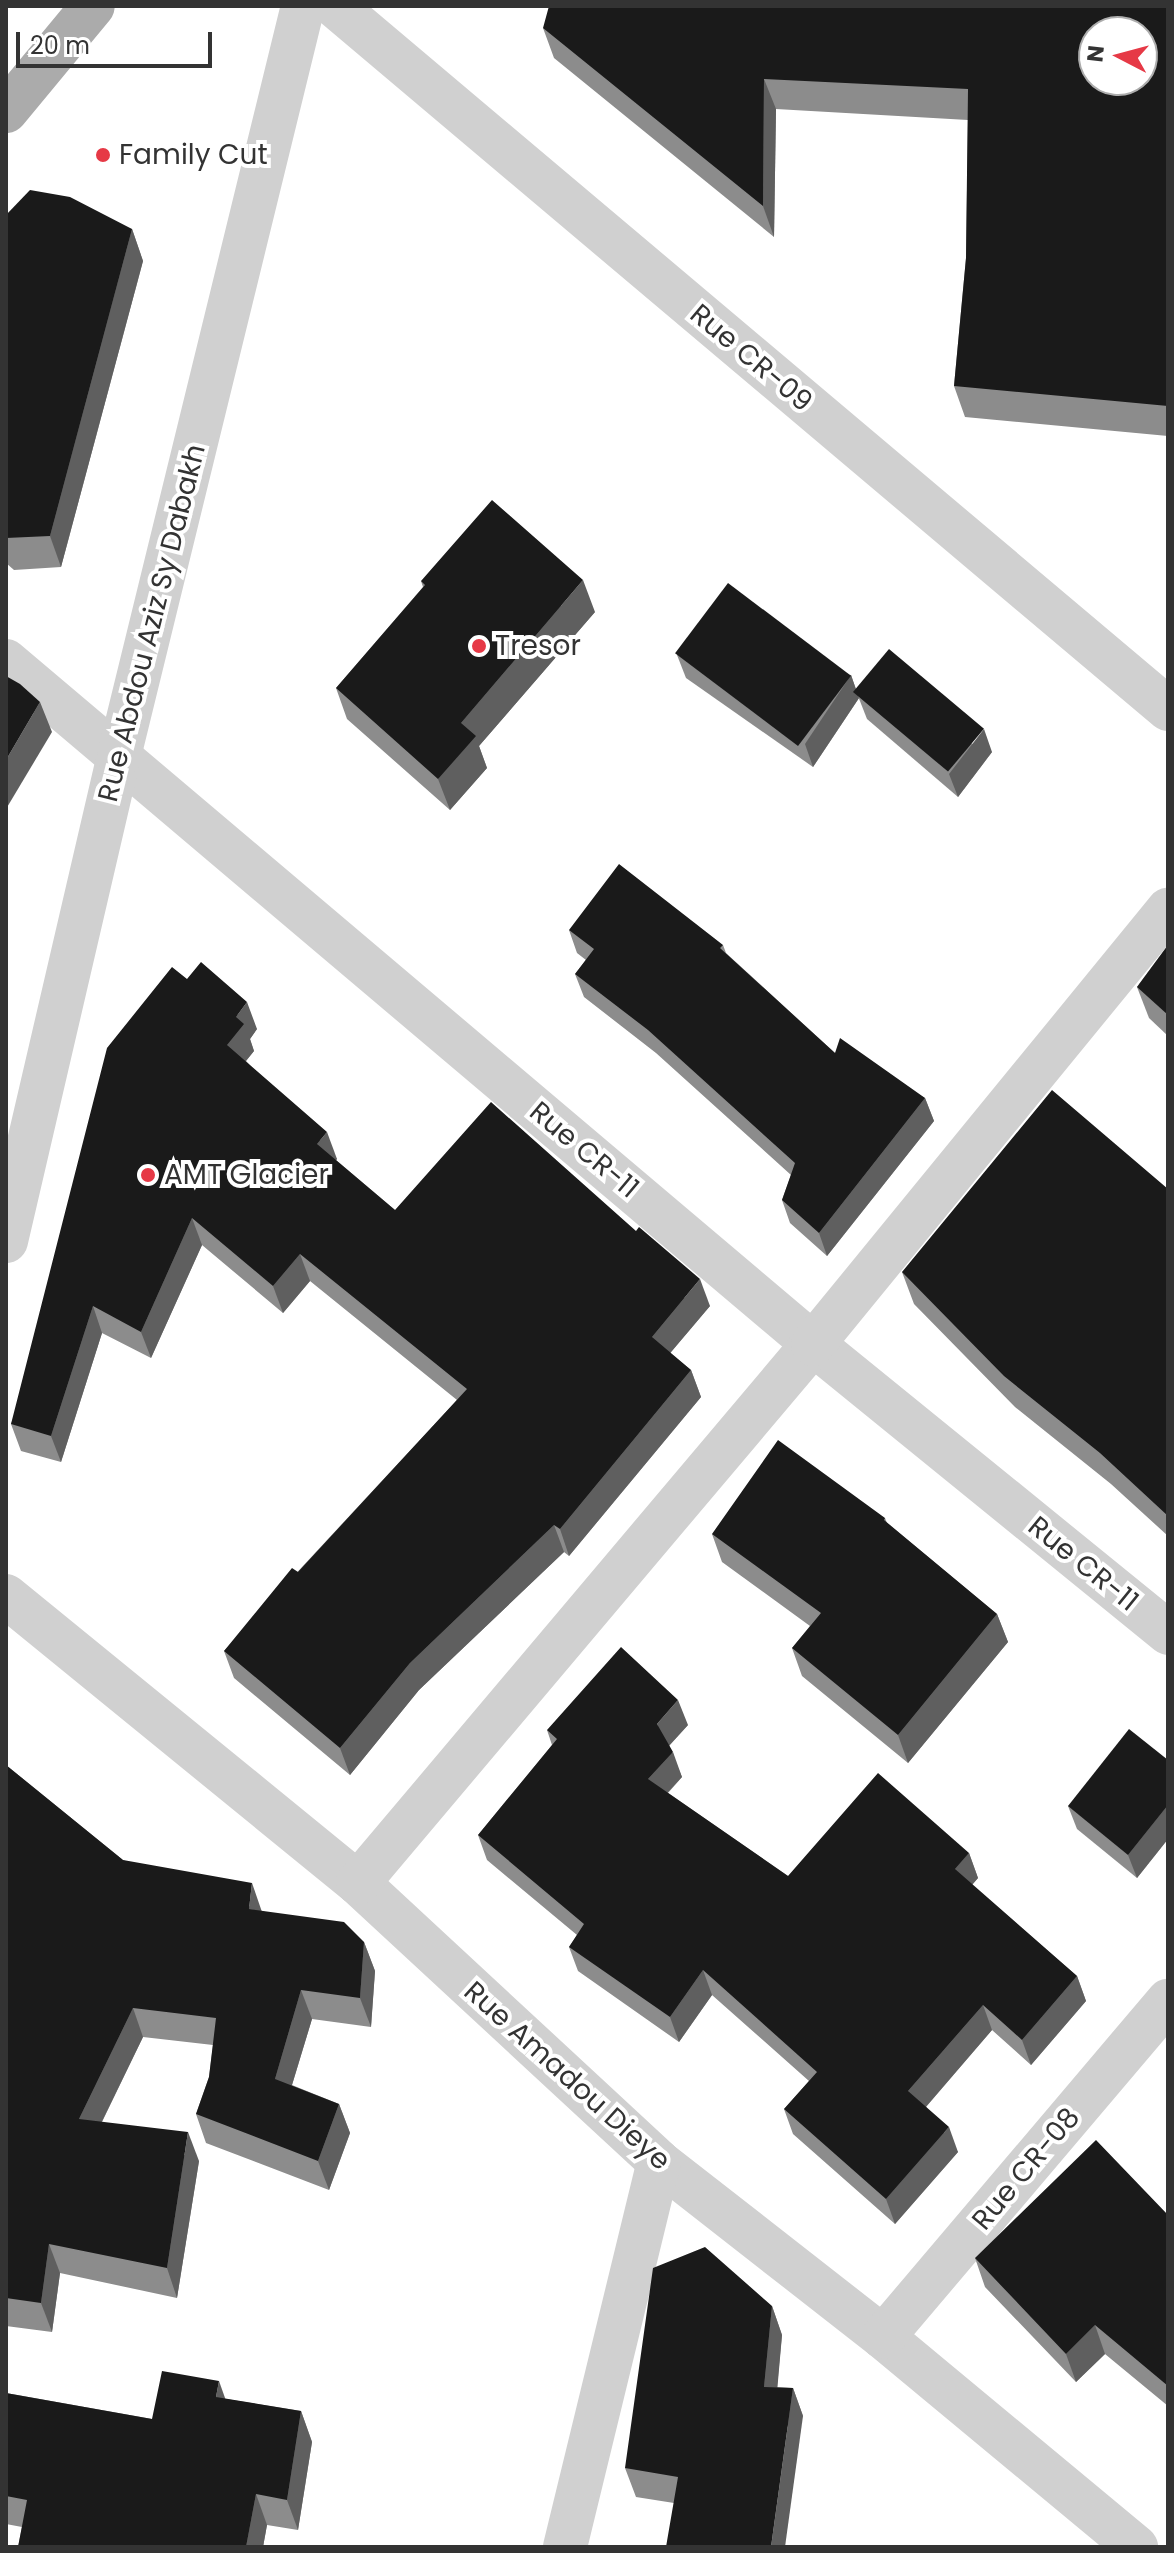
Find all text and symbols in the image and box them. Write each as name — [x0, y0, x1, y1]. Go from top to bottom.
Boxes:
scale bar — [20, 16, 216, 66]
north arrow — [1078, 16, 1158, 96]
text: 20 m — [30, 29, 90, 62]
text: N — [1079, 44, 1112, 64]
place label: Family Cut — [119, 138, 268, 172]
marker: Family Cut — [94, 146, 112, 164]
street label: Rue CR-09 — [683, 297, 819, 419]
street label: Rue Abdou Aziz Sy Dabakh — [91, 441, 213, 805]
place label: Tresor — [495, 629, 581, 663]
marker: Tresor — [470, 637, 488, 655]
street label: Rue CR-11 — [523, 1095, 645, 1205]
place label: AMT Glacier — [164, 1158, 329, 1192]
marker: AMT Glacier — [139, 1166, 157, 1184]
street label: Rue CR-11 — [1021, 1509, 1145, 1619]
street label: Rue Amadou Dieye — [457, 1975, 677, 2177]
street label: Rue CR-08 — [965, 2101, 1087, 2237]

